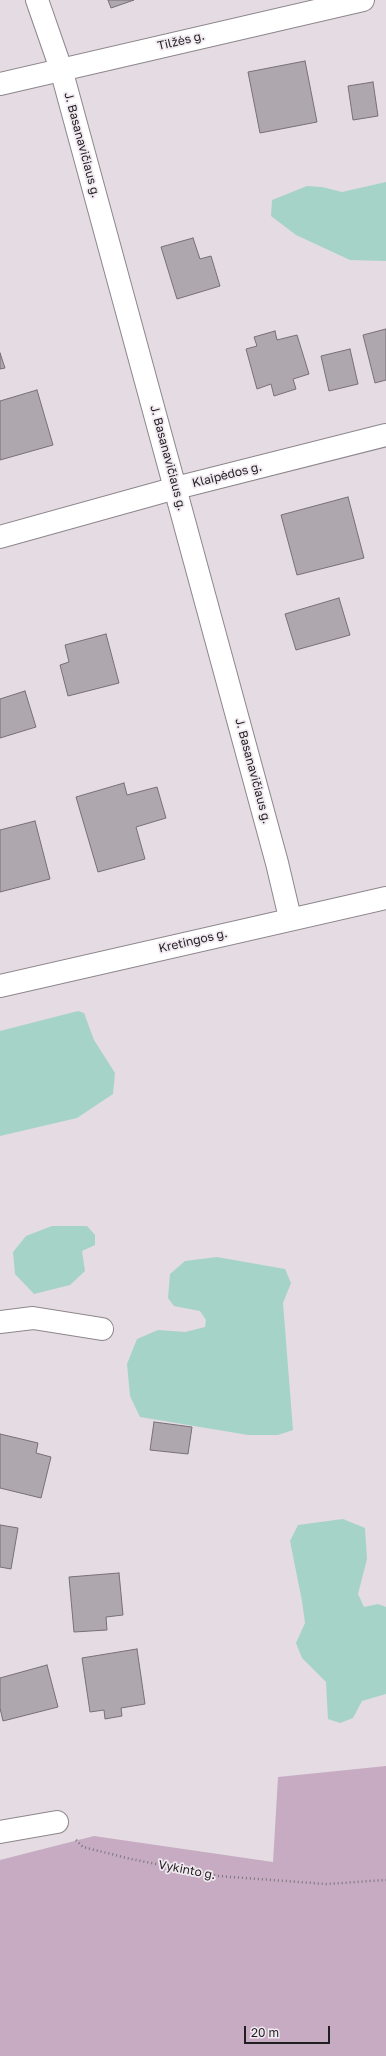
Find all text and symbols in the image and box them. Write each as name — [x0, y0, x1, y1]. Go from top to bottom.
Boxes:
street label: Tilžės g. — [156, 29, 206, 53]
street label: J. Basanavičiaus g. — [61, 91, 103, 199]
street label: J. Basanavičiaus g. — [147, 404, 189, 512]
street label: Klaipėdos g. — [191, 459, 263, 491]
street label: J. Basanavičiaus g. — [232, 717, 274, 825]
street label: Kretingos g. — [157, 926, 229, 956]
street label: Vykinto g. — [157, 1857, 217, 1883]
scale bar — [246, 2018, 332, 2044]
text: 20 m — [251, 2025, 279, 2040]

